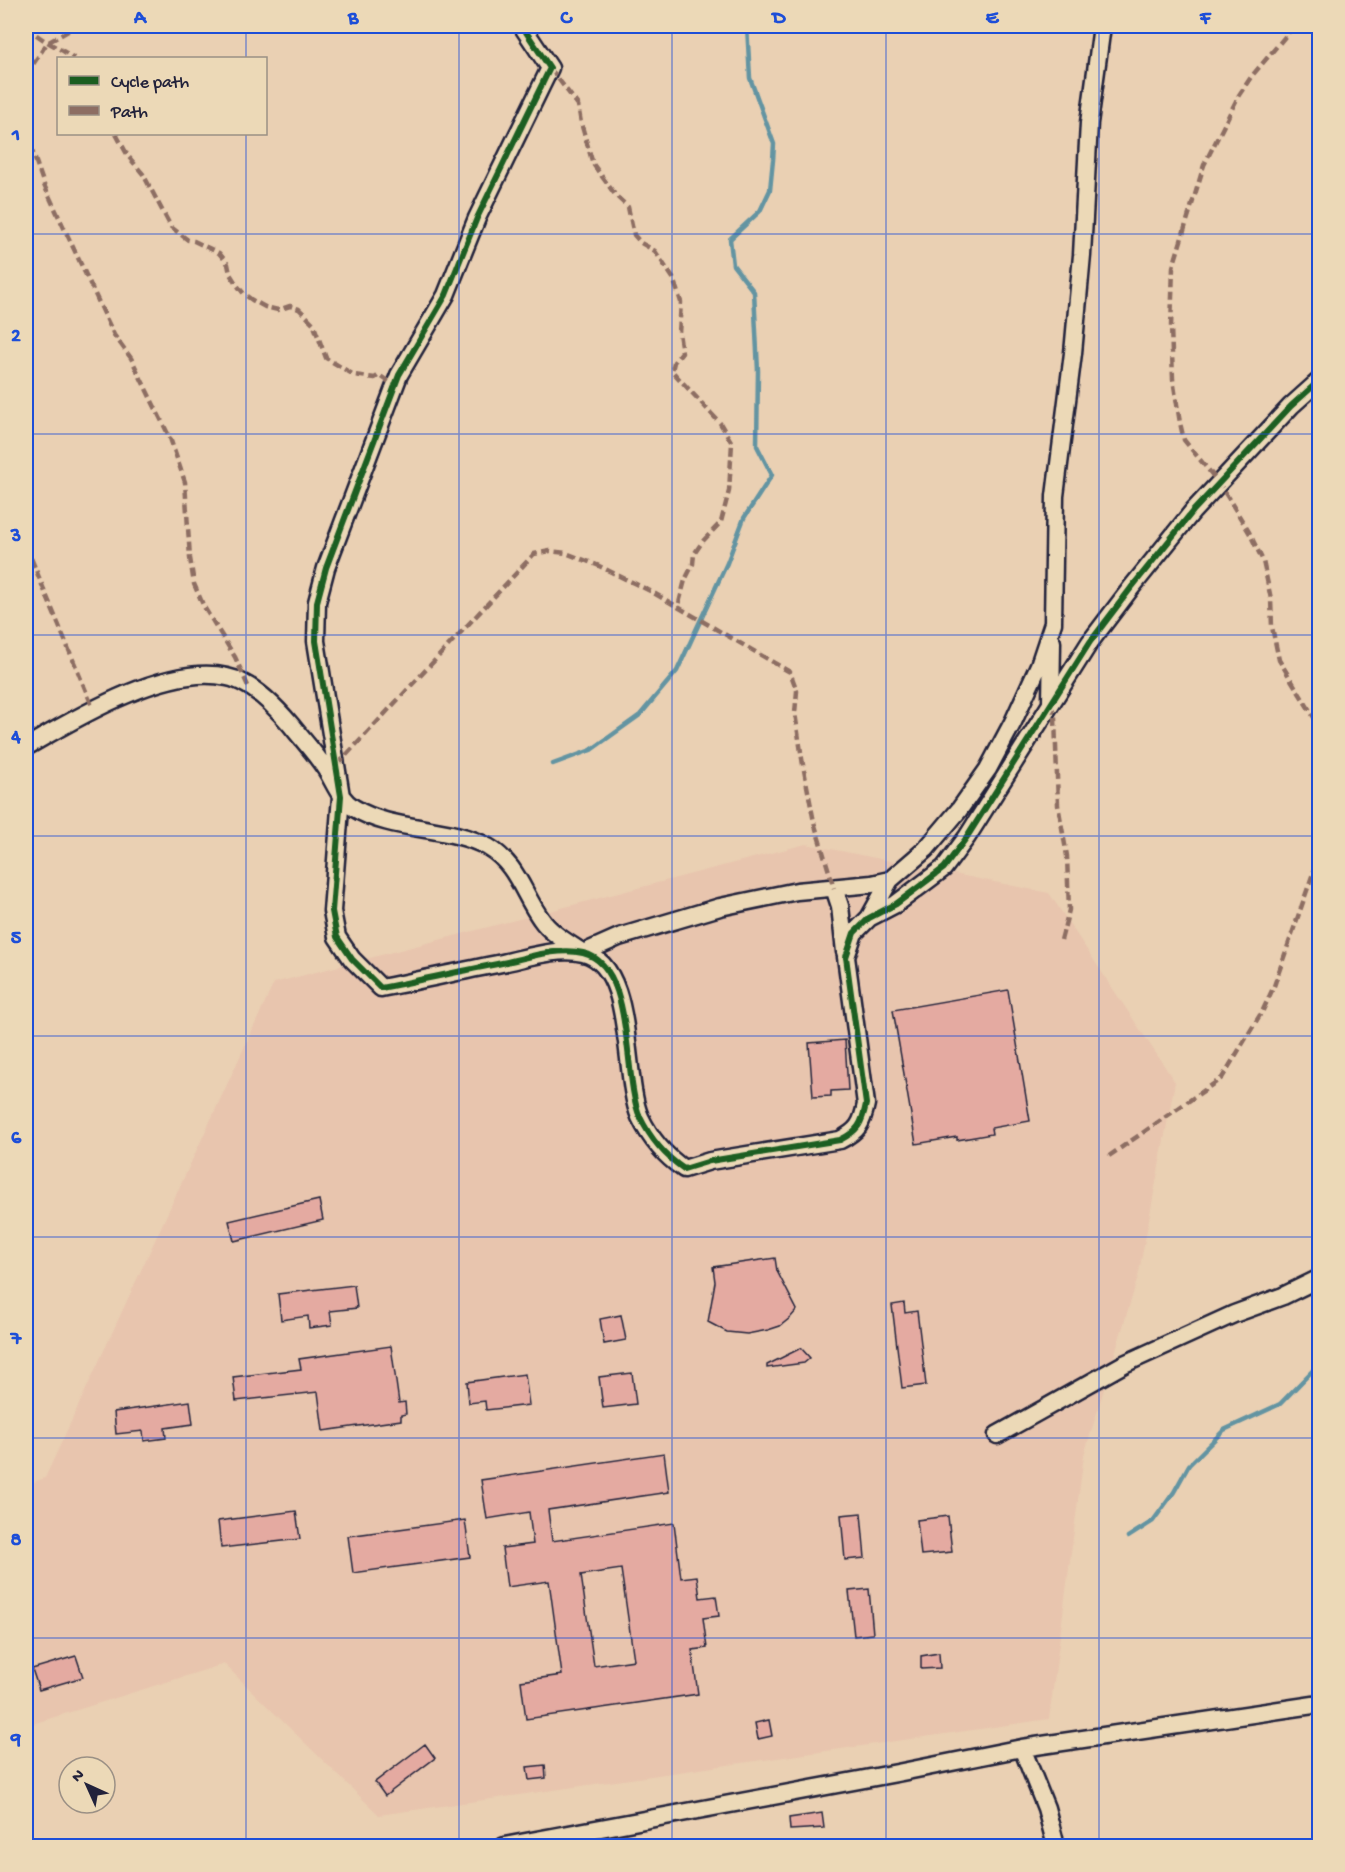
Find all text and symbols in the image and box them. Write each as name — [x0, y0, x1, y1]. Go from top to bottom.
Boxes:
text: A — [133, 8, 148, 31]
text: B — [347, 8, 359, 31]
text: C — [560, 8, 574, 31]
text: D — [770, 8, 786, 31]
text: E — [986, 8, 1000, 31]
text: F — [1199, 8, 1212, 31]
legend — [57, 57, 267, 135]
text: Cycle path — [111, 73, 189, 94]
text: Path — [110, 103, 148, 124]
text: 1 — [11, 125, 20, 148]
text: 2 — [11, 326, 21, 349]
text: 3 — [10, 526, 21, 549]
text: 4 — [10, 727, 21, 750]
text: 5 — [11, 928, 22, 951]
text: 6 — [11, 1128, 22, 1151]
text: 7 — [10, 1329, 23, 1352]
text: 8 — [11, 1530, 22, 1553]
text: 9 — [10, 1730, 21, 1753]
north arrow — [57, 1755, 117, 1815]
text: N — [68, 1766, 90, 1787]

